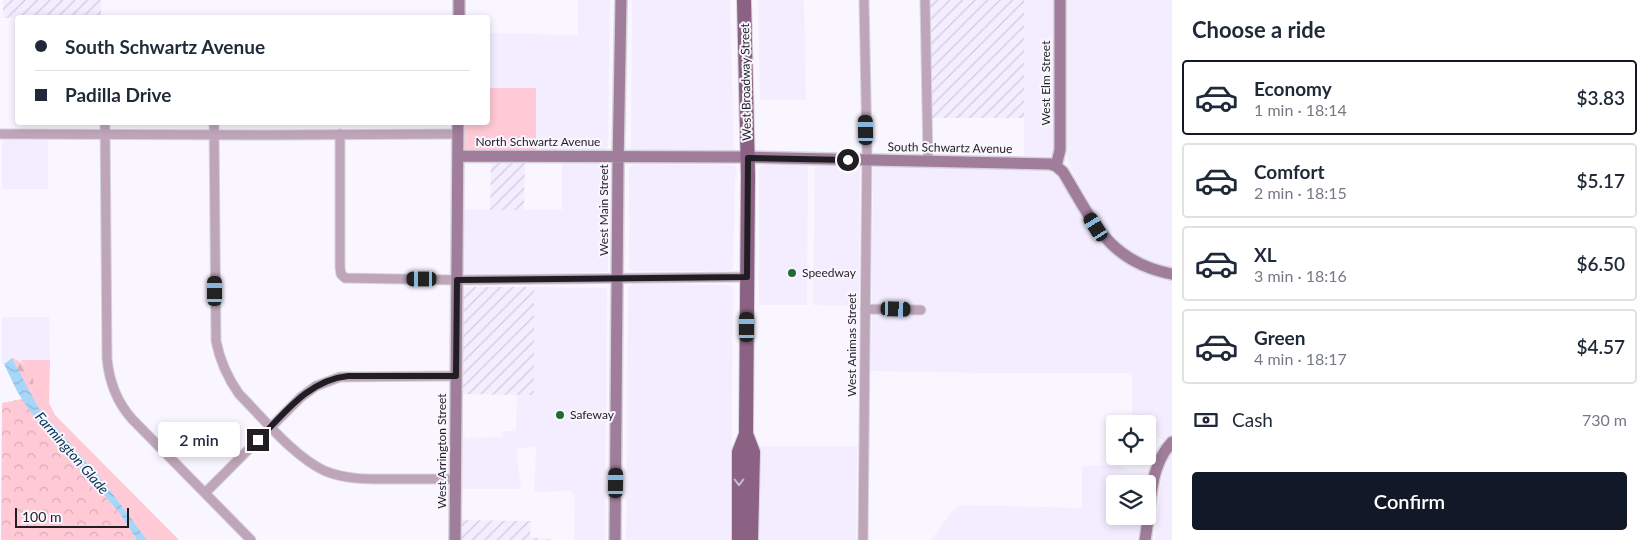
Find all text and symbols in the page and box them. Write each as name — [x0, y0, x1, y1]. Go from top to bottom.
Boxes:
text: Choose a ride — [1192, 16, 1326, 43]
street label: West Broadway Street — [737, 22, 754, 141]
text: South Schwartz Avenue — [65, 35, 265, 58]
street label: West Elm Street — [1038, 40, 1053, 125]
icon: car — [1194, 75, 1239, 120]
text: Economy — [1254, 77, 1332, 100]
text: Padilla Drive — [65, 83, 172, 106]
text: $3.83 — [1576, 86, 1625, 109]
text: 1 min · 18:14 — [1254, 100, 1347, 119]
car — [858, 115, 873, 145]
street label: North Schwartz Avenue — [476, 134, 600, 149]
street label: South Schwartz Avenue — [888, 139, 1012, 156]
route start — [837, 149, 859, 171]
icon: car — [1194, 158, 1239, 203]
text: Comfort — [1254, 160, 1325, 183]
street label: West Main Street — [596, 163, 611, 256]
text: $5.17 — [1576, 169, 1625, 192]
text: 2 min · 18:15 — [1254, 183, 1347, 202]
car — [1081, 210, 1110, 244]
icon: car — [1194, 241, 1239, 286]
text: XL — [1254, 243, 1277, 266]
text: $6.50 — [1576, 252, 1625, 275]
place label: Speedway — [802, 265, 857, 280]
text: 3 min · 18:16 — [1254, 266, 1347, 285]
marker: Speedway — [786, 267, 798, 279]
car — [407, 272, 437, 287]
car — [207, 276, 222, 306]
street label: West Animas Street — [844, 292, 859, 397]
car — [880, 301, 911, 317]
car — [739, 312, 754, 342]
icon: car — [1194, 324, 1239, 369]
text: Green — [1254, 326, 1305, 349]
text: $4.57 — [1576, 335, 1625, 358]
text: 4 min · 18:17 — [1254, 349, 1347, 368]
street label: West Arrington Street — [434, 393, 449, 509]
icon: cash — [1192, 406, 1220, 434]
place label: Safeway — [570, 407, 615, 422]
water label: Farmington Glade — [32, 408, 113, 498]
text: Cash — [1232, 408, 1273, 431]
marker: Safeway — [554, 409, 566, 421]
text: 730 m — [1582, 410, 1627, 429]
map controls — [1106, 415, 1156, 525]
button: locate — [1106, 415, 1156, 465]
callout: 2 min — [158, 422, 240, 458]
route end — [247, 429, 269, 451]
text: 2 min — [179, 430, 219, 449]
car — [608, 468, 623, 498]
button: Confirm — [1192, 472, 1627, 530]
button: layers — [1106, 475, 1156, 525]
one-way arrow — [734, 478, 744, 486]
scale bar — [15, 505, 129, 528]
text: 100 m — [22, 508, 61, 525]

